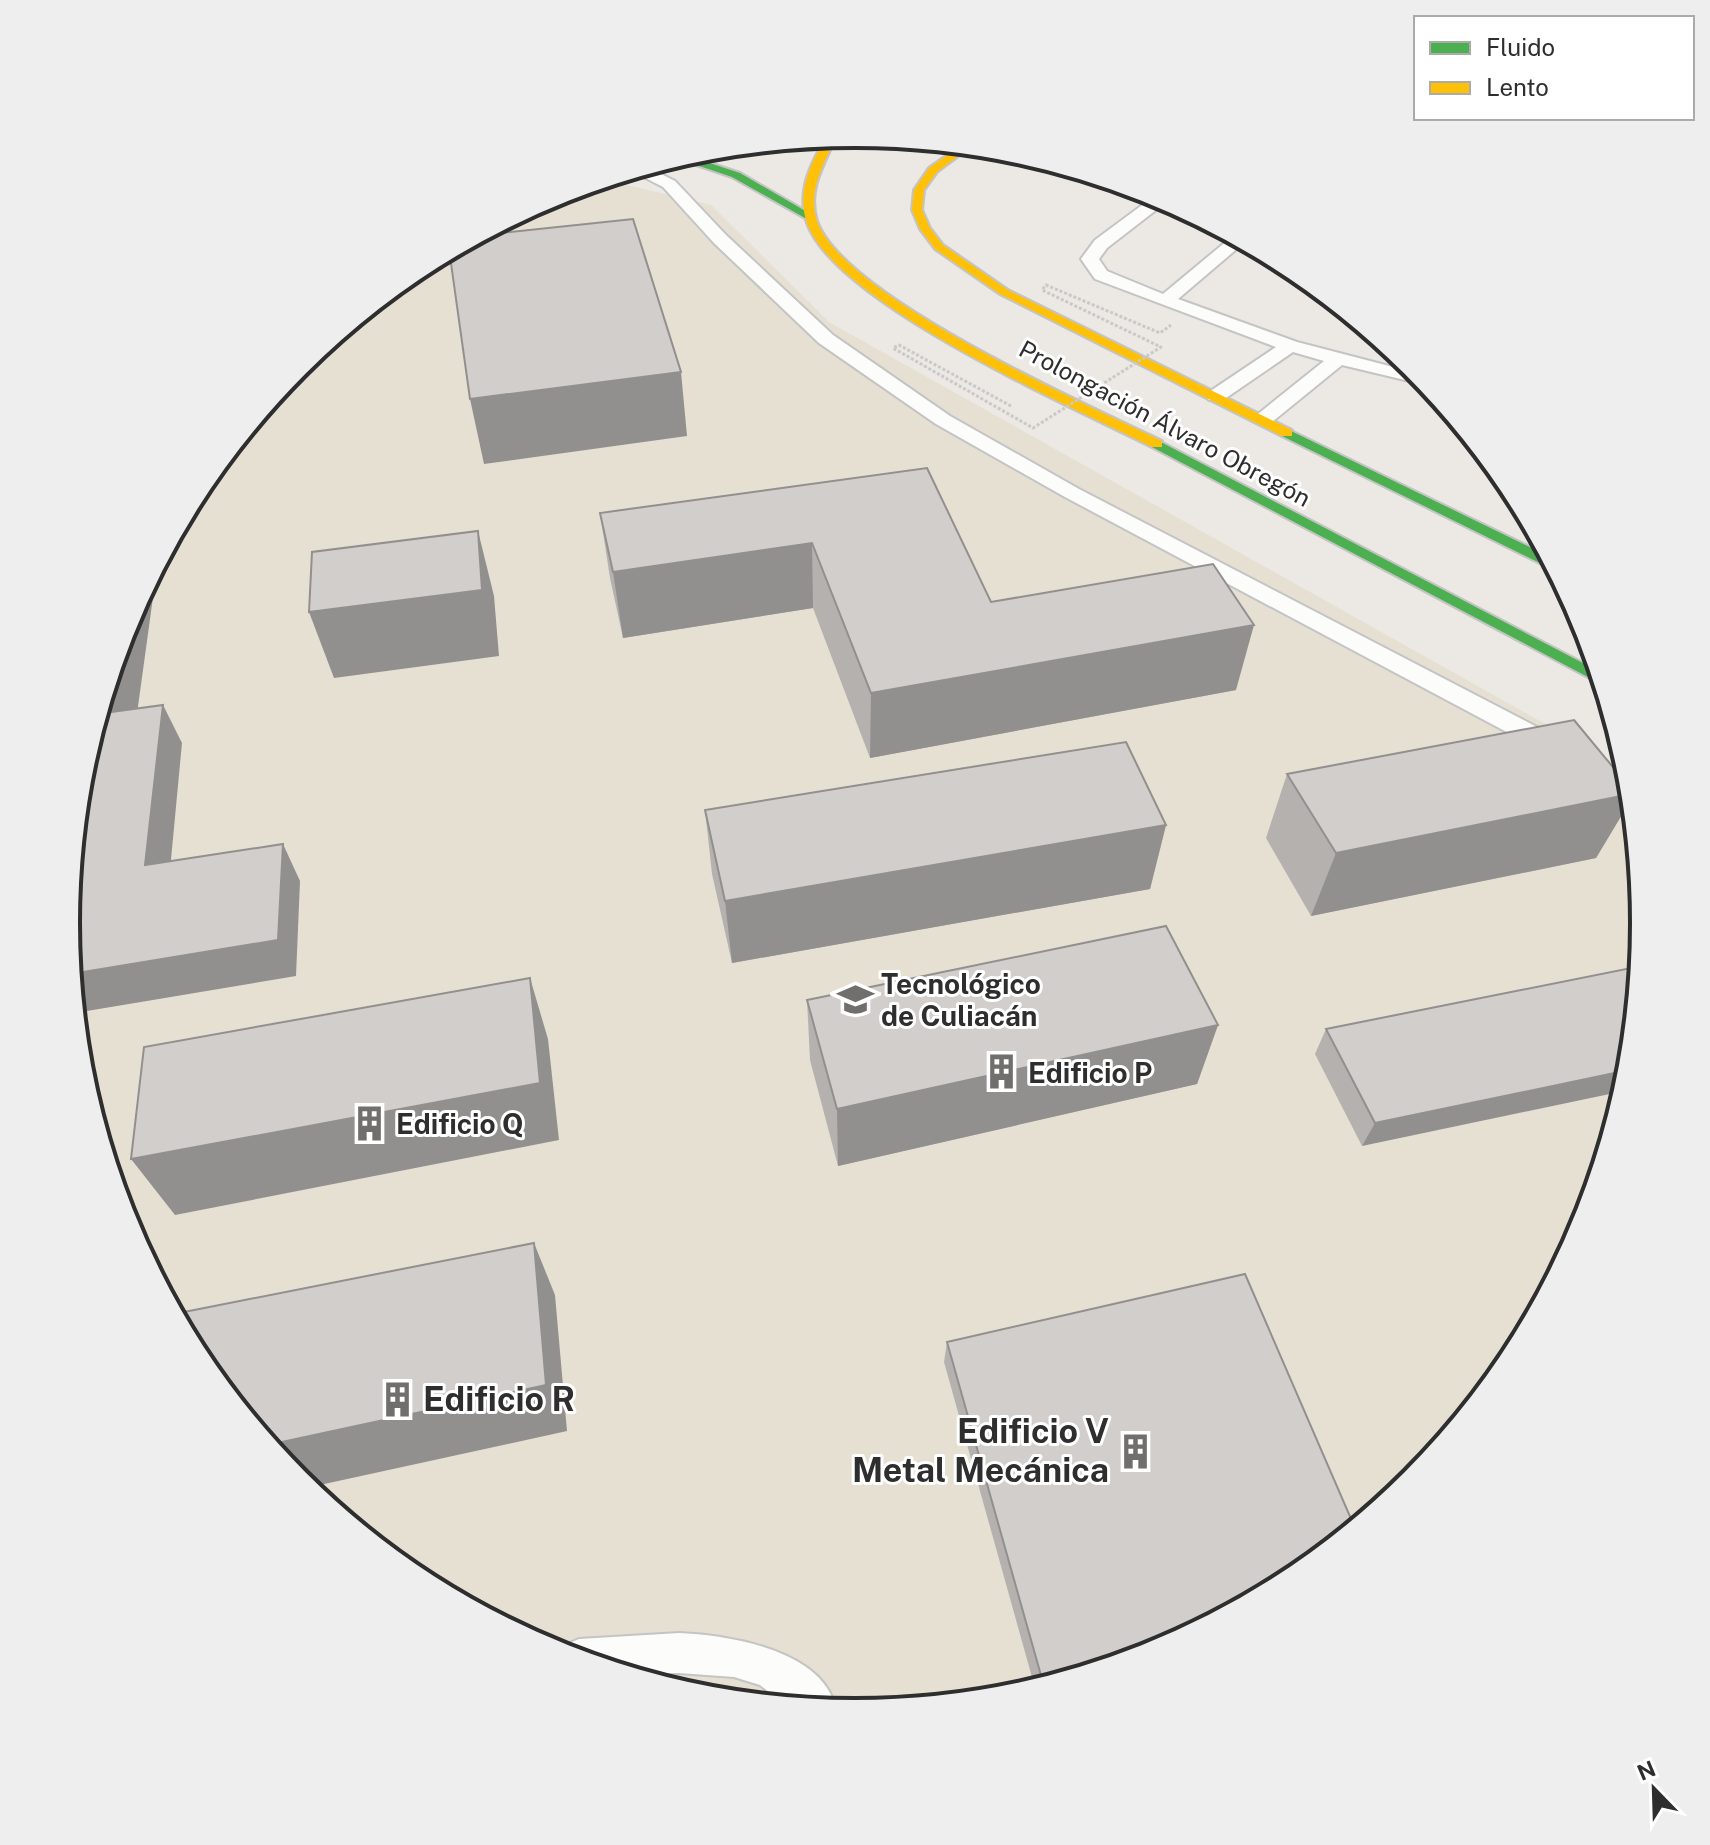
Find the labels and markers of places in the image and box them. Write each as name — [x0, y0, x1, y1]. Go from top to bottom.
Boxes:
place label: Tecnológico de Culiacán — [881, 967, 1041, 1032]
school or university icon: Tecnológico de Culiacán — [836, 980, 874, 1018]
building icon: Edificio P — [983, 1053, 1021, 1091]
place label: Edificio P — [1028, 1056, 1152, 1089]
building icon: Edificio Q — [351, 1104, 389, 1142]
place label: Edificio Q — [396, 1107, 524, 1140]
place label: Edificio R — [423, 1379, 575, 1419]
building icon: Edificio R — [378, 1380, 416, 1418]
place label: Edificio V Metal Mecánica — [852, 1411, 1109, 1490]
building icon: Edificio V Metal Mecánica — [1116, 1432, 1154, 1470]

